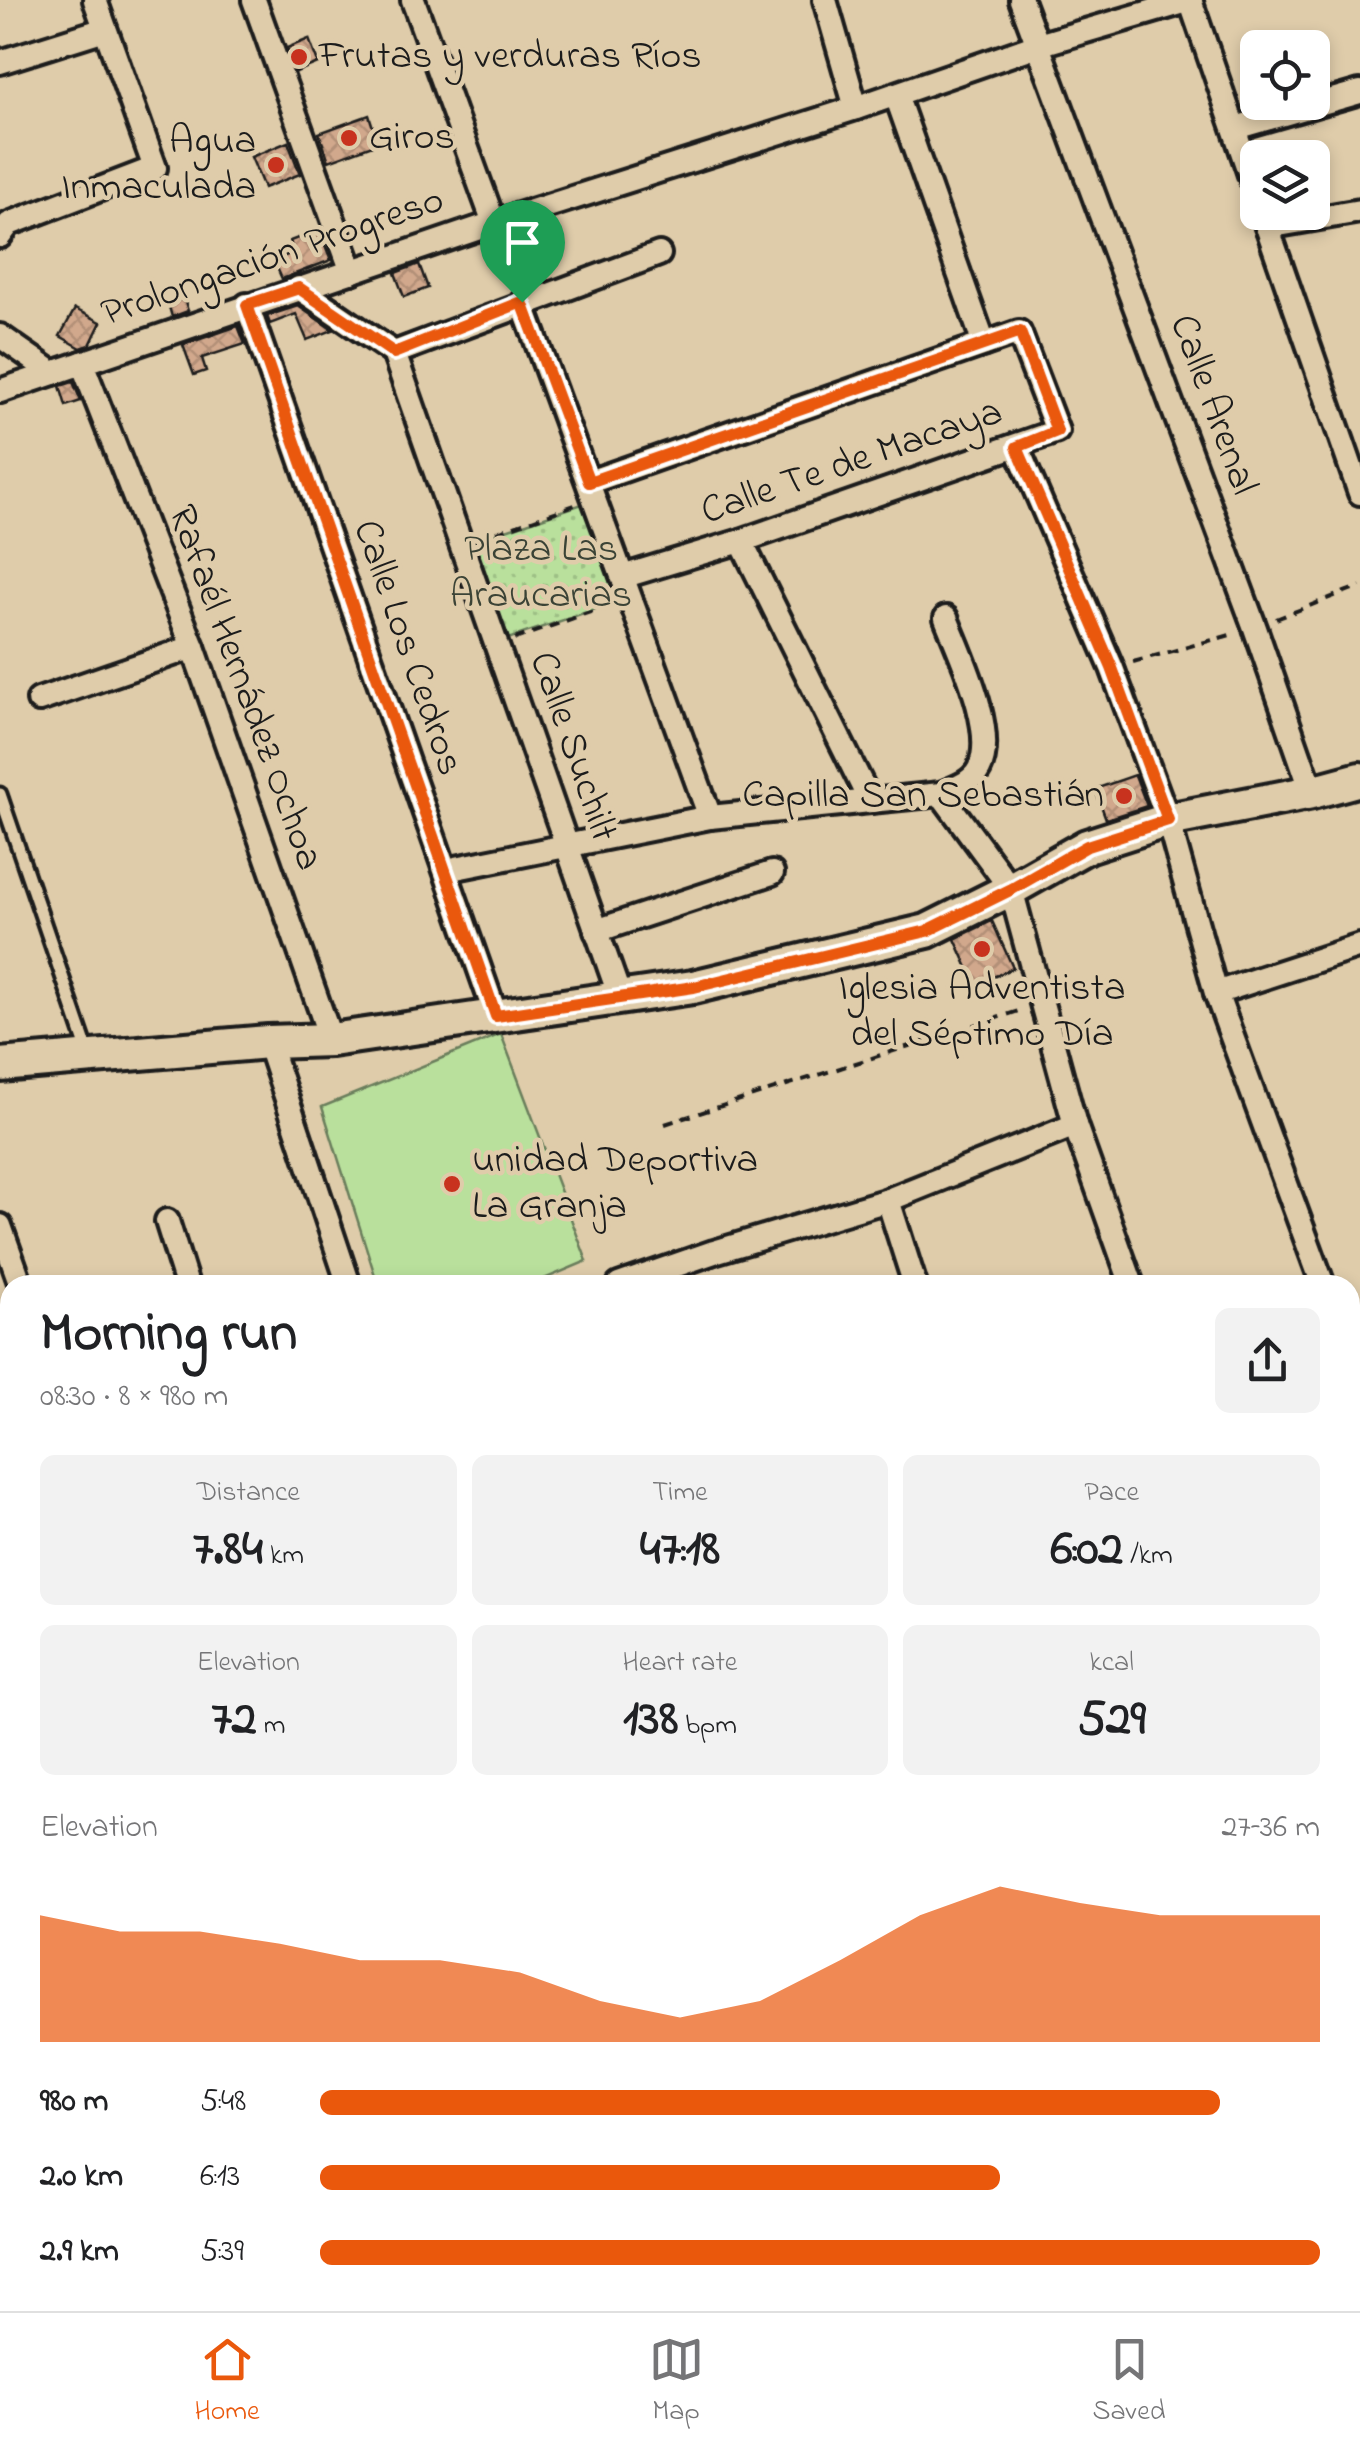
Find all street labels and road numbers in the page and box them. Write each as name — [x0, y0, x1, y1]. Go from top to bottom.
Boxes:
street label: Prolongación Progreso — [94, 172, 452, 344]
street label: Calle Arenal — [1152, 307, 1272, 503]
street label: Calle Te de Macaya — [693, 384, 1011, 542]
street label: Rafaél Hernádez Ochoa — [151, 497, 337, 879]
street label: Calle Los Cedros — [336, 512, 478, 784]
street label: Calle Suchilt — [512, 644, 632, 850]

